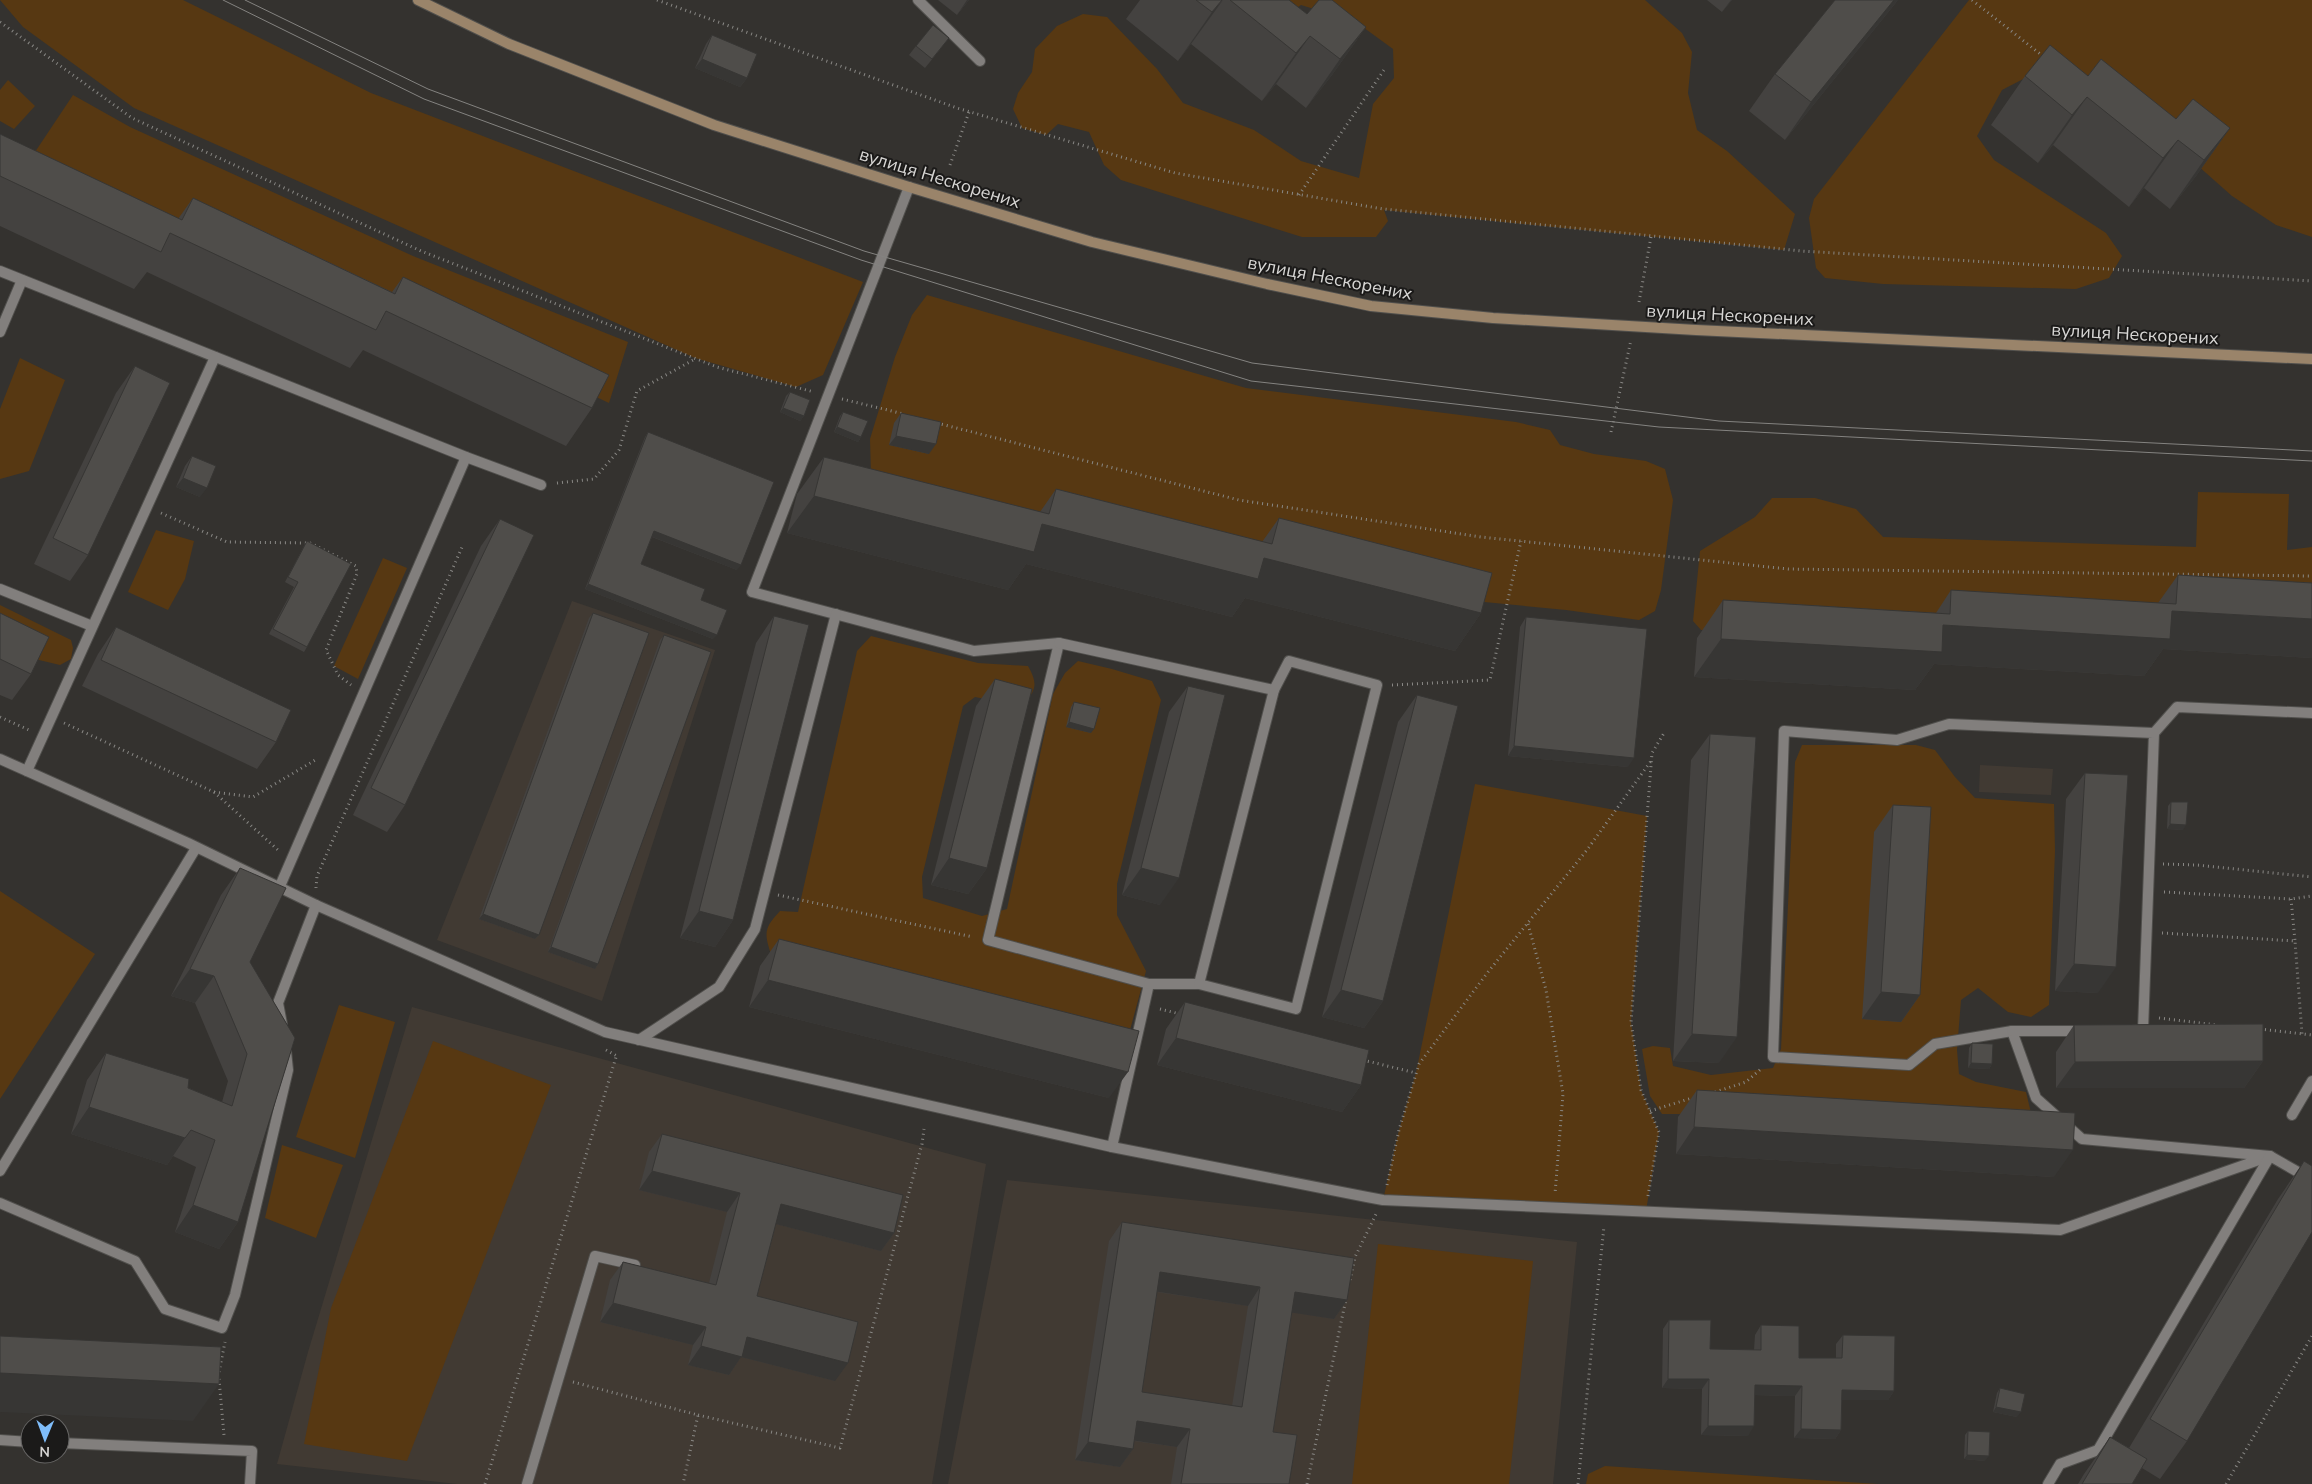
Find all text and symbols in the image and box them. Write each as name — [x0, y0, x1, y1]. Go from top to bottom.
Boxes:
street label: вулиця Нескорених — [856, 142, 1024, 214]
street label: вулиця Нескорених — [1246, 250, 1415, 306]
street label: вулиця Нескорених — [1646, 299, 1815, 331]
street label: вулиця Нескорених — [2051, 318, 2220, 350]
north arrow — [20, 1414, 70, 1464]
text: N — [39, 1442, 50, 1461]

